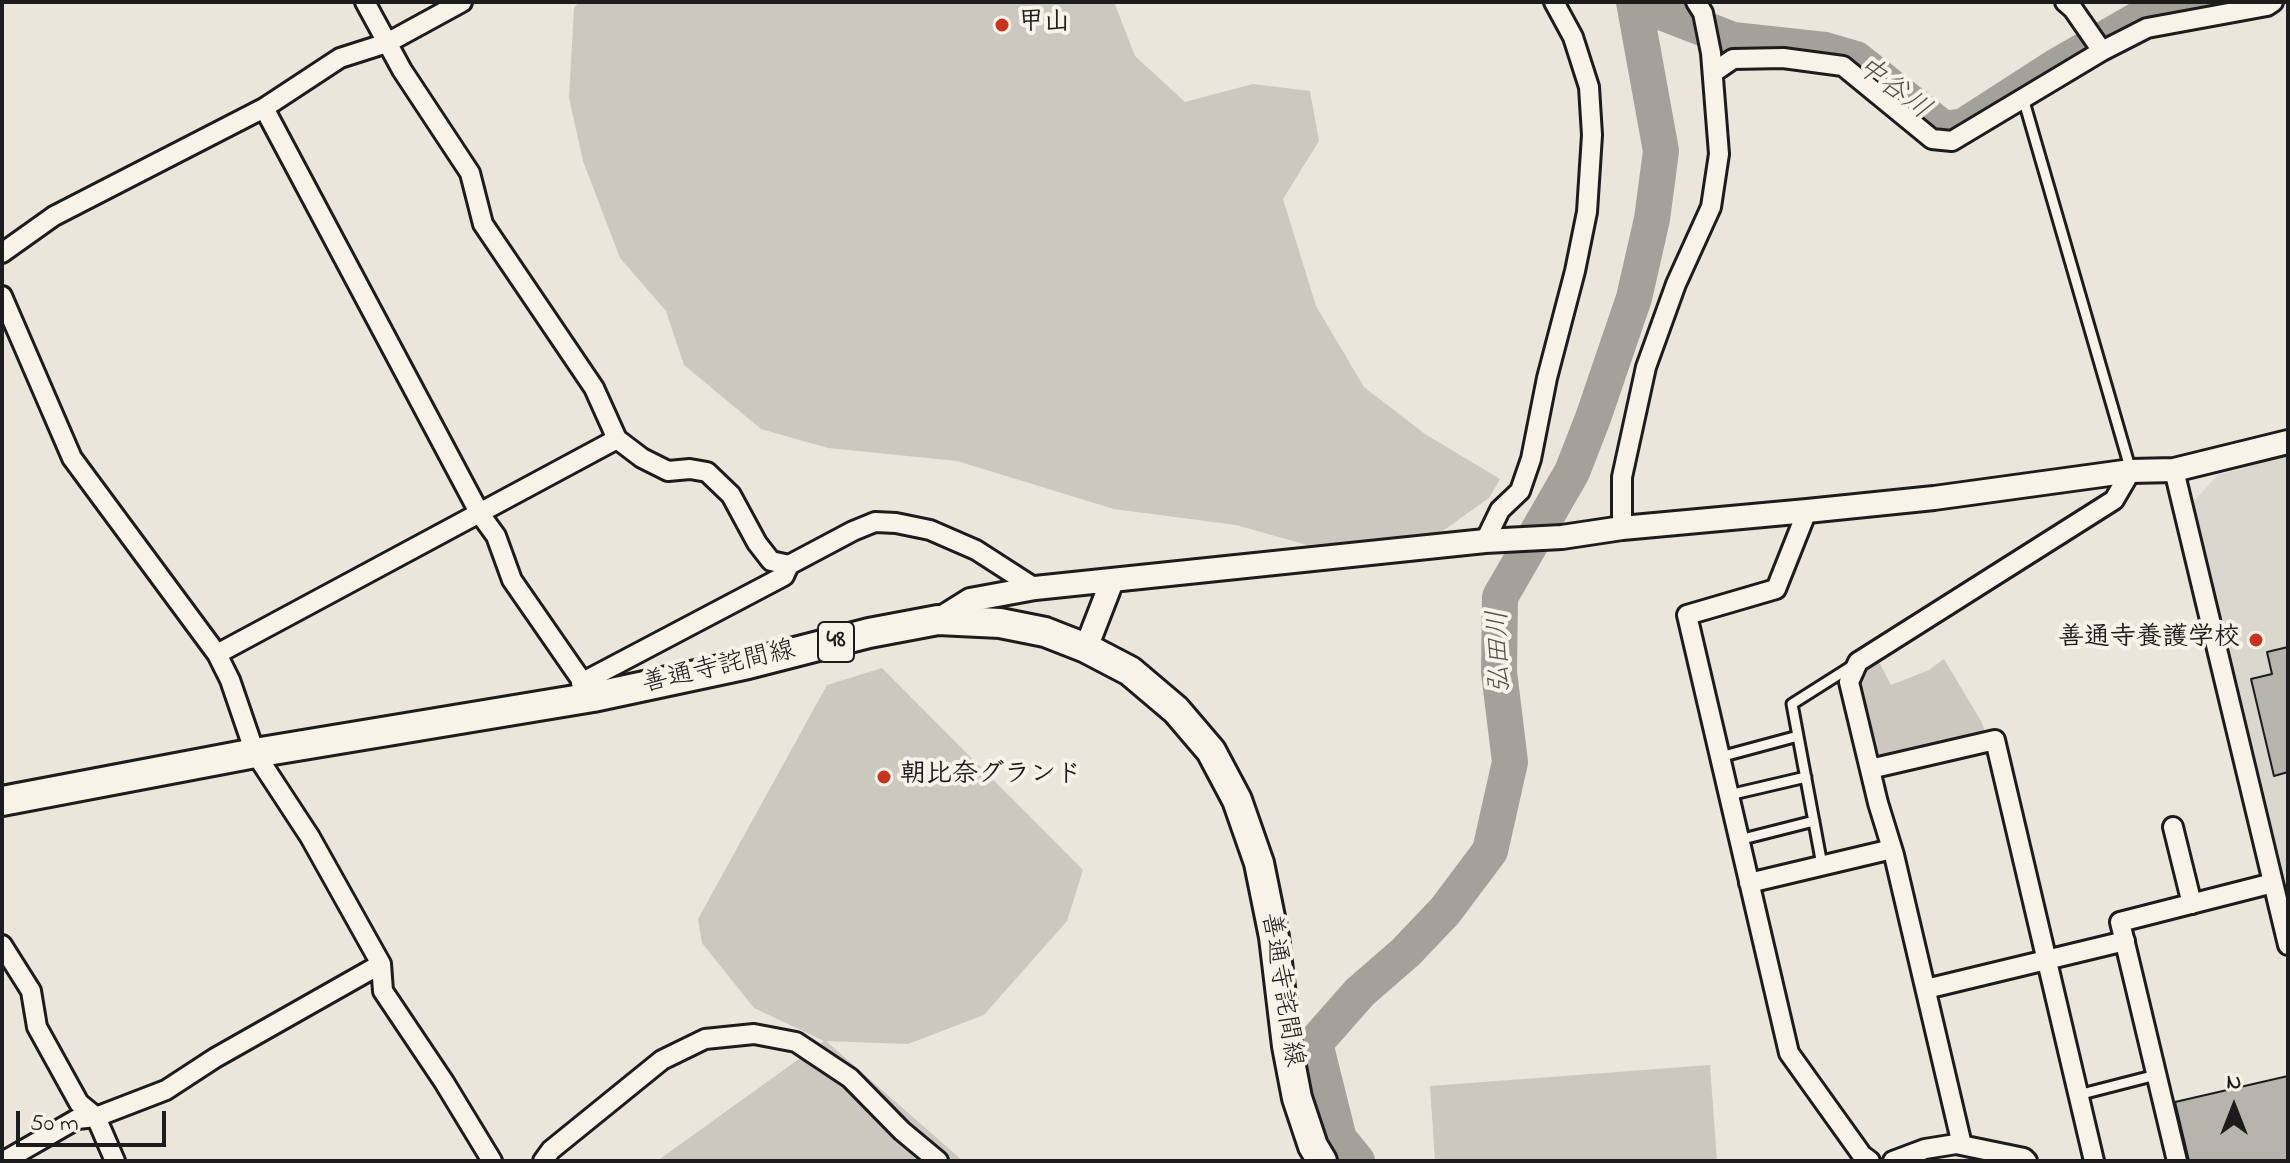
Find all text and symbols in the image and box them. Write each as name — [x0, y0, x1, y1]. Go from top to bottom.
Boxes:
place label: 甲山 — [1018, 9, 1070, 41]
marker: 甲山 — [993, 16, 1011, 34]
water label: 中谷川 — [1848, 51, 1936, 129]
water label: 弘田川 — [1484, 609, 1520, 695]
road number: 48 — [818, 622, 854, 662]
place label: 善通寺養護学校 — [2058, 624, 2240, 656]
marker: 善通寺養護学校 — [2247, 631, 2265, 649]
street label: 善通寺詫間線 — [639, 636, 799, 702]
place label: 朝比奈グランド — [900, 761, 1082, 793]
marker: 朝比奈グランド — [875, 768, 893, 786]
street label: 善通寺詫間線 — [1252, 911, 1308, 1069]
north arrow — [2194, 1067, 2274, 1147]
text: N — [2227, 1067, 2241, 1099]
scale bar — [20, 1095, 170, 1145]
text: 50 m — [30, 1107, 79, 1142]

